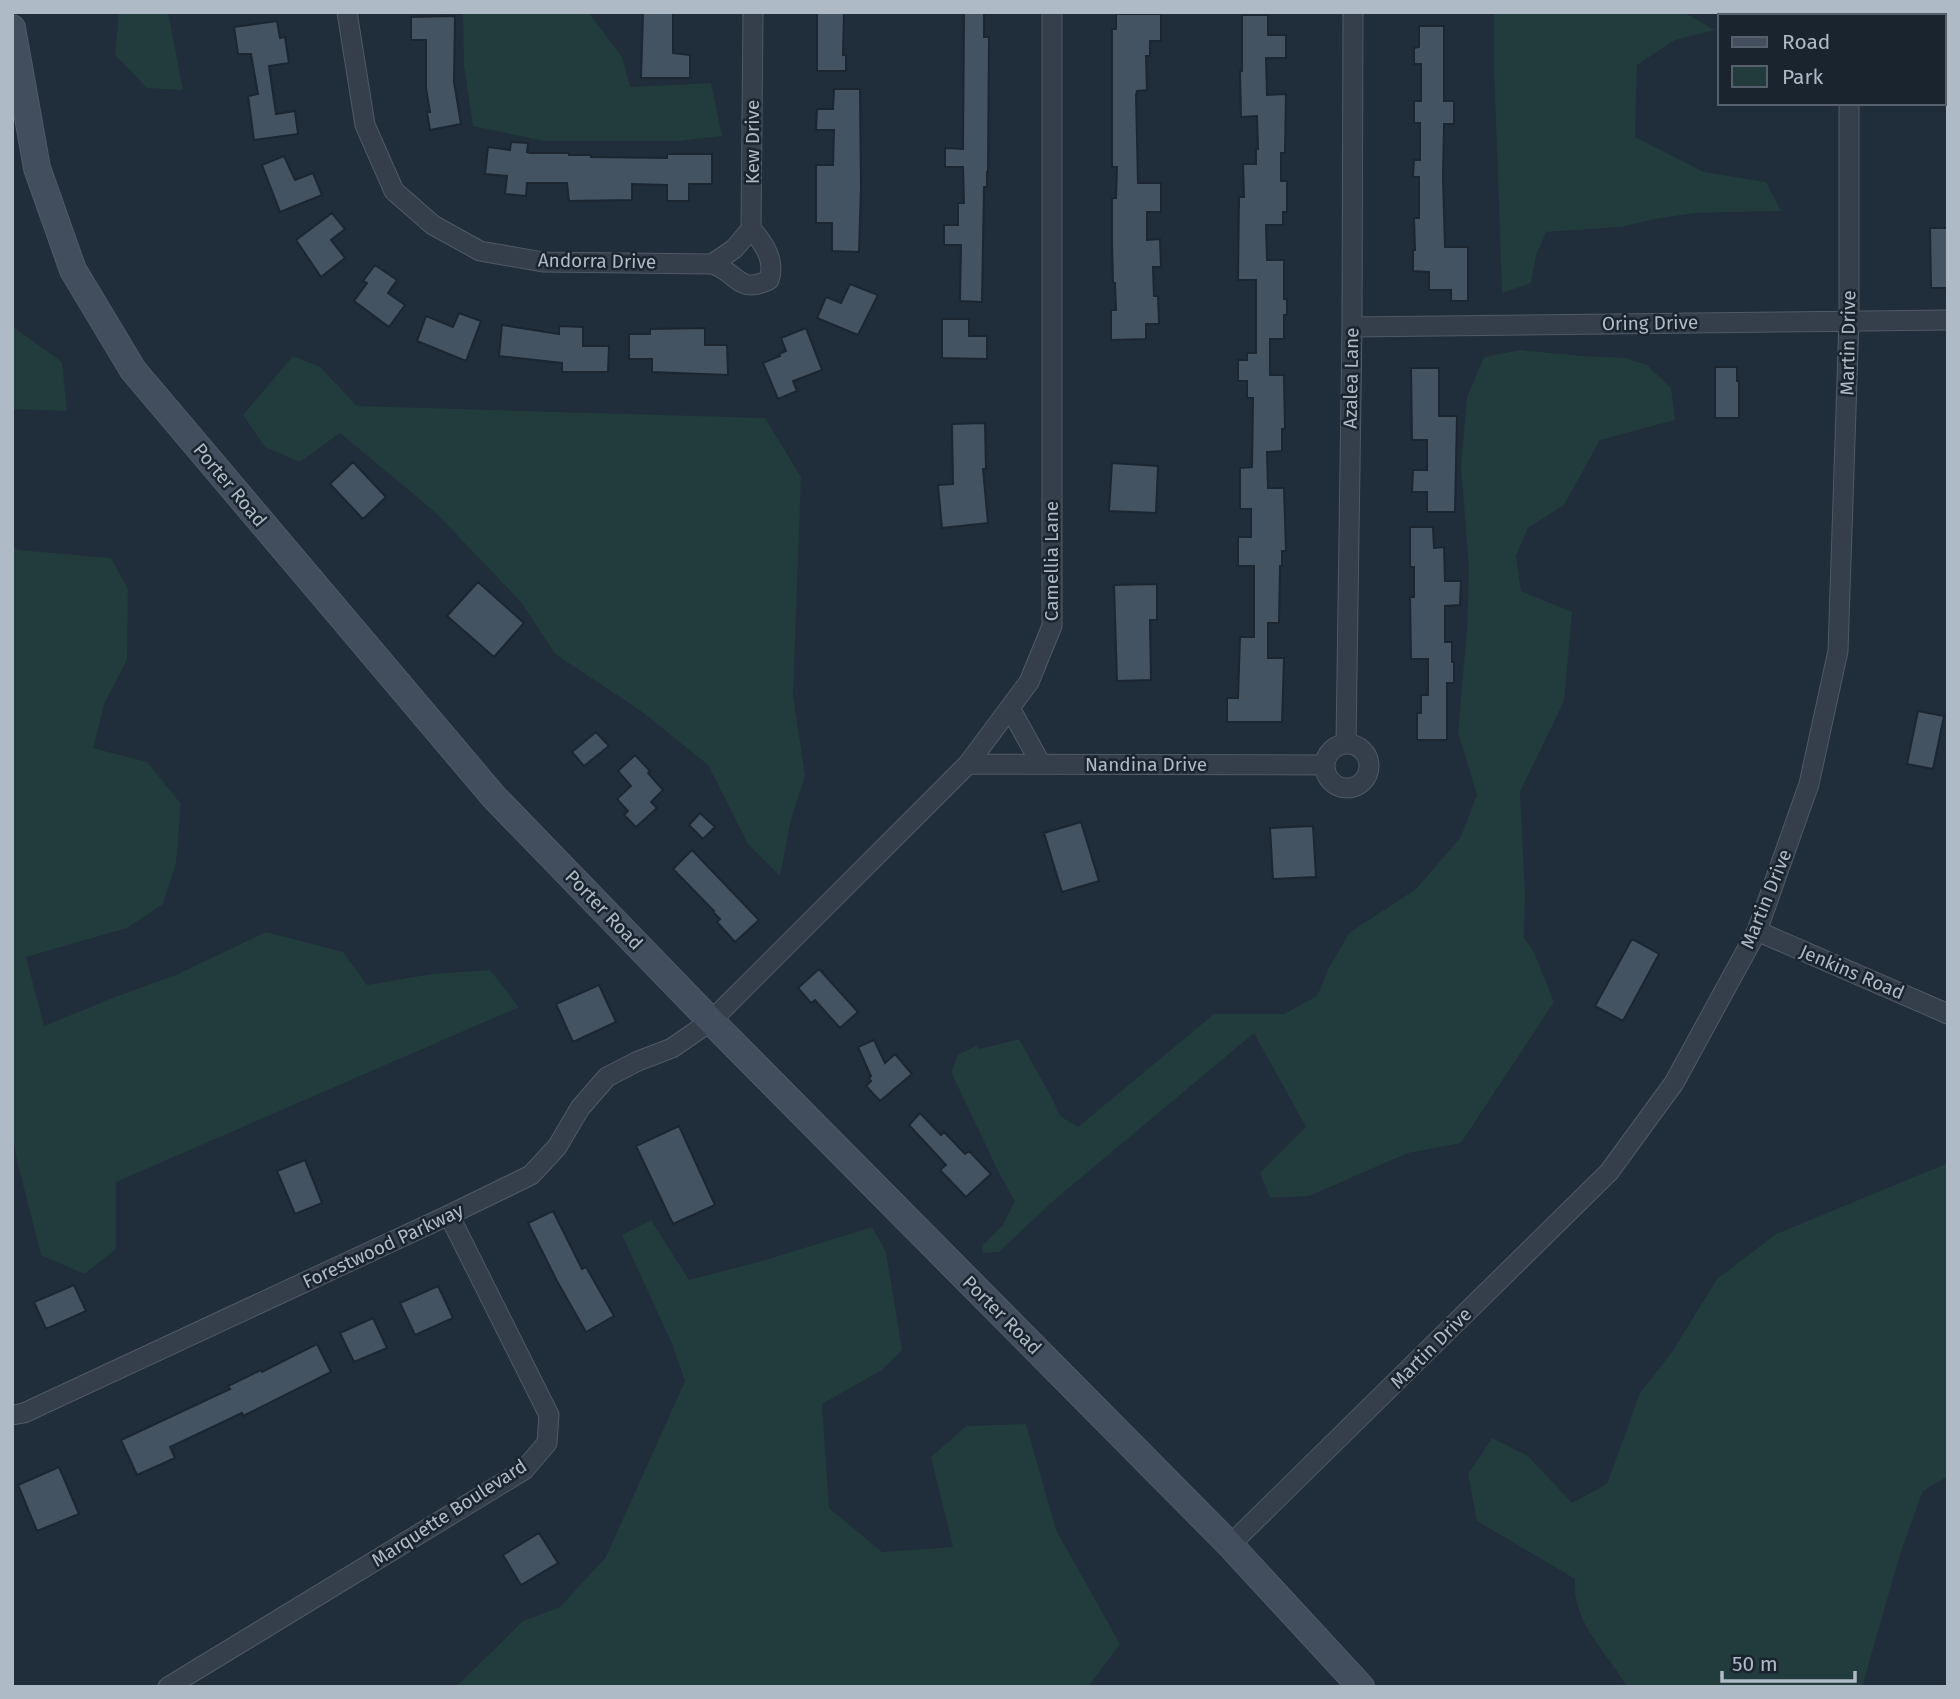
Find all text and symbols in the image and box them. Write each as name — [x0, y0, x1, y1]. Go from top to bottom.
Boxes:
legend — [1718, 14, 1946, 105]
text: Road — [1782, 29, 1830, 55]
text: Park — [1782, 64, 1824, 90]
street label: Kew Drive — [741, 100, 764, 184]
street label: Andorra Drive — [538, 248, 656, 274]
street label: Martin Drive — [1836, 290, 1860, 396]
street label: Oring Drive — [1602, 311, 1698, 335]
street label: Azalea Lane — [1339, 327, 1363, 429]
street label: Porter Road — [188, 439, 272, 531]
street label: Camellia Lane — [1040, 501, 1063, 621]
street label: Nandina Drive — [1085, 753, 1207, 776]
street label: Martin Drive — [1736, 846, 1796, 952]
street label: Porter Road — [560, 865, 648, 955]
street label: Jenkins Road — [1796, 940, 1908, 1004]
street label: Forestwood Parkway — [299, 1198, 468, 1293]
street label: Porter Road — [958, 1271, 1046, 1359]
street label: Martin Drive — [1386, 1303, 1476, 1393]
street label: Marquette Boulevard — [367, 1454, 531, 1572]
scale bar — [1722, 1640, 1855, 1684]
text: 50 m — [1732, 1651, 1778, 1677]

